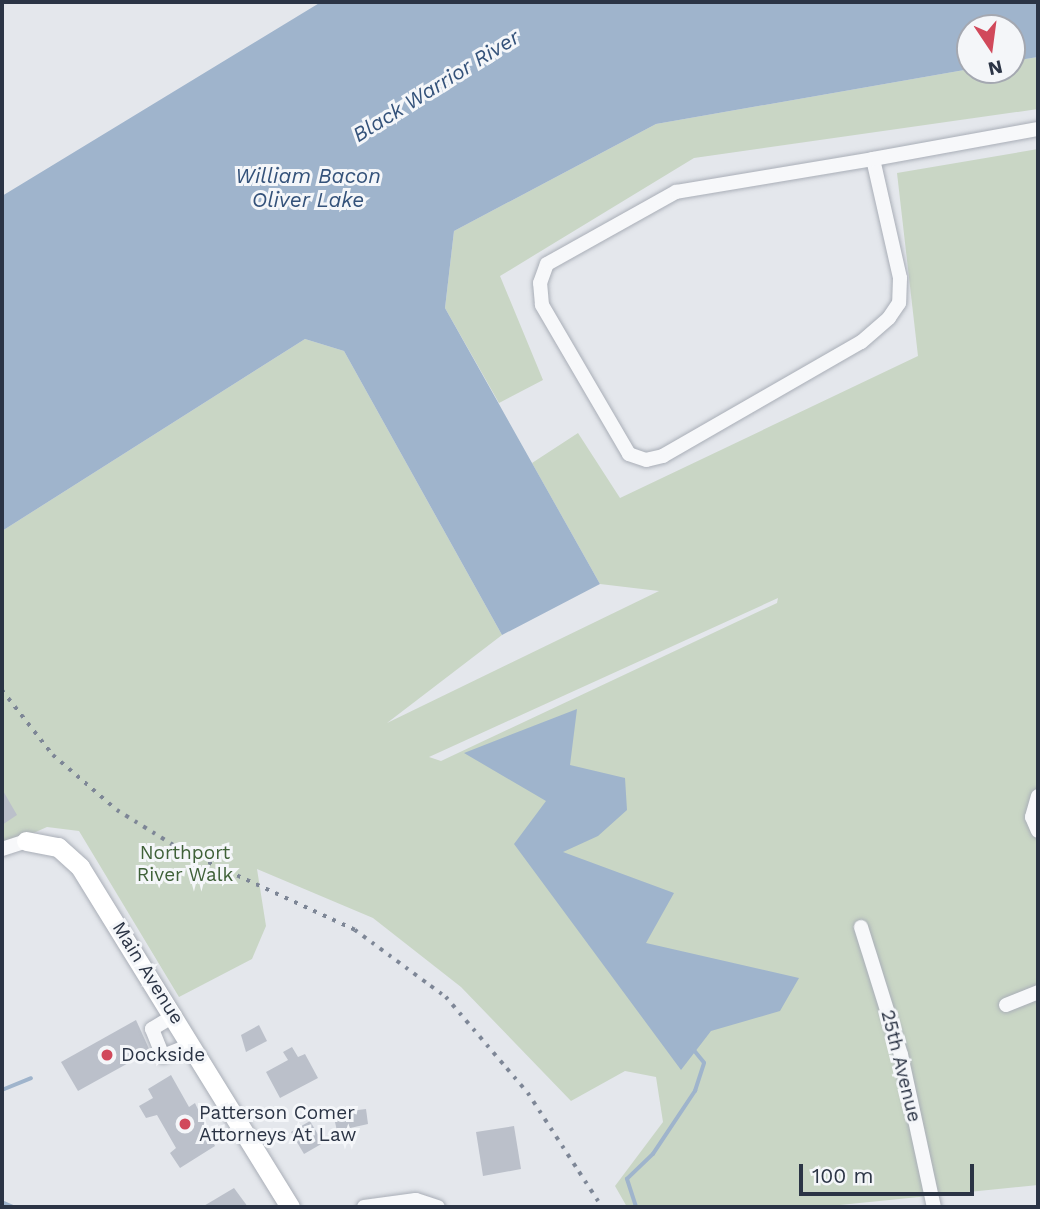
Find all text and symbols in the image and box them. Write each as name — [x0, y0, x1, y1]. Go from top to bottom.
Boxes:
north arrow — [956, 14, 1026, 84]
water label: Black Warrior River — [347, 24, 525, 148]
text: N — [986, 55, 1005, 81]
water label: William Bacon Oliver Lake — [235, 163, 381, 213]
park label: Northport River Walk — [136, 842, 234, 886]
street label: Main Avenue — [107, 917, 189, 1029]
street label: 25th Avenue — [876, 1007, 926, 1125]
place label: Dockside — [121, 1044, 205, 1066]
marker: Dockside — [99, 1047, 115, 1063]
place label: Patterson Comer Attorneys At Law — [199, 1102, 357, 1146]
marker: Patterson Comer Attorneys At Law — [177, 1116, 193, 1132]
scale bar — [802, 1150, 977, 1194]
text: 100 m — [812, 1163, 874, 1188]

